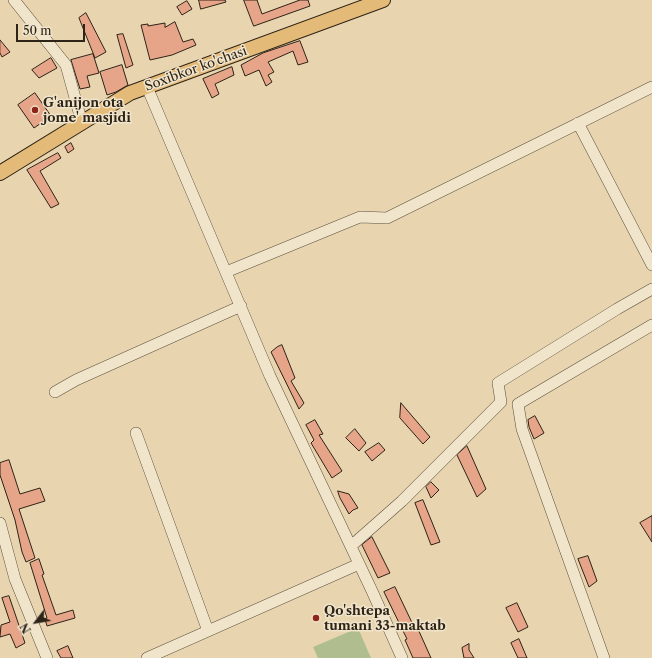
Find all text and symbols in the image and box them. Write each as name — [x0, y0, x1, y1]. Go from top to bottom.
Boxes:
scale bar — [18, 16, 87, 42]
text: 50 m — [23, 23, 52, 38]
street label: Soxibkor ko'chasi — [143, 43, 249, 95]
place label: G'anijon ota jome' masjidi — [43, 95, 131, 126]
marker: G'anijon ota jome' masjidi — [30, 105, 40, 115]
north arrow — [16, 602, 56, 642]
place label: Qo'shtepa tumani 33-maktab — [324, 603, 446, 634]
marker: Qo'shtepa tumani 33-maktab — [311, 613, 321, 623]
text: N — [17, 620, 34, 636]

